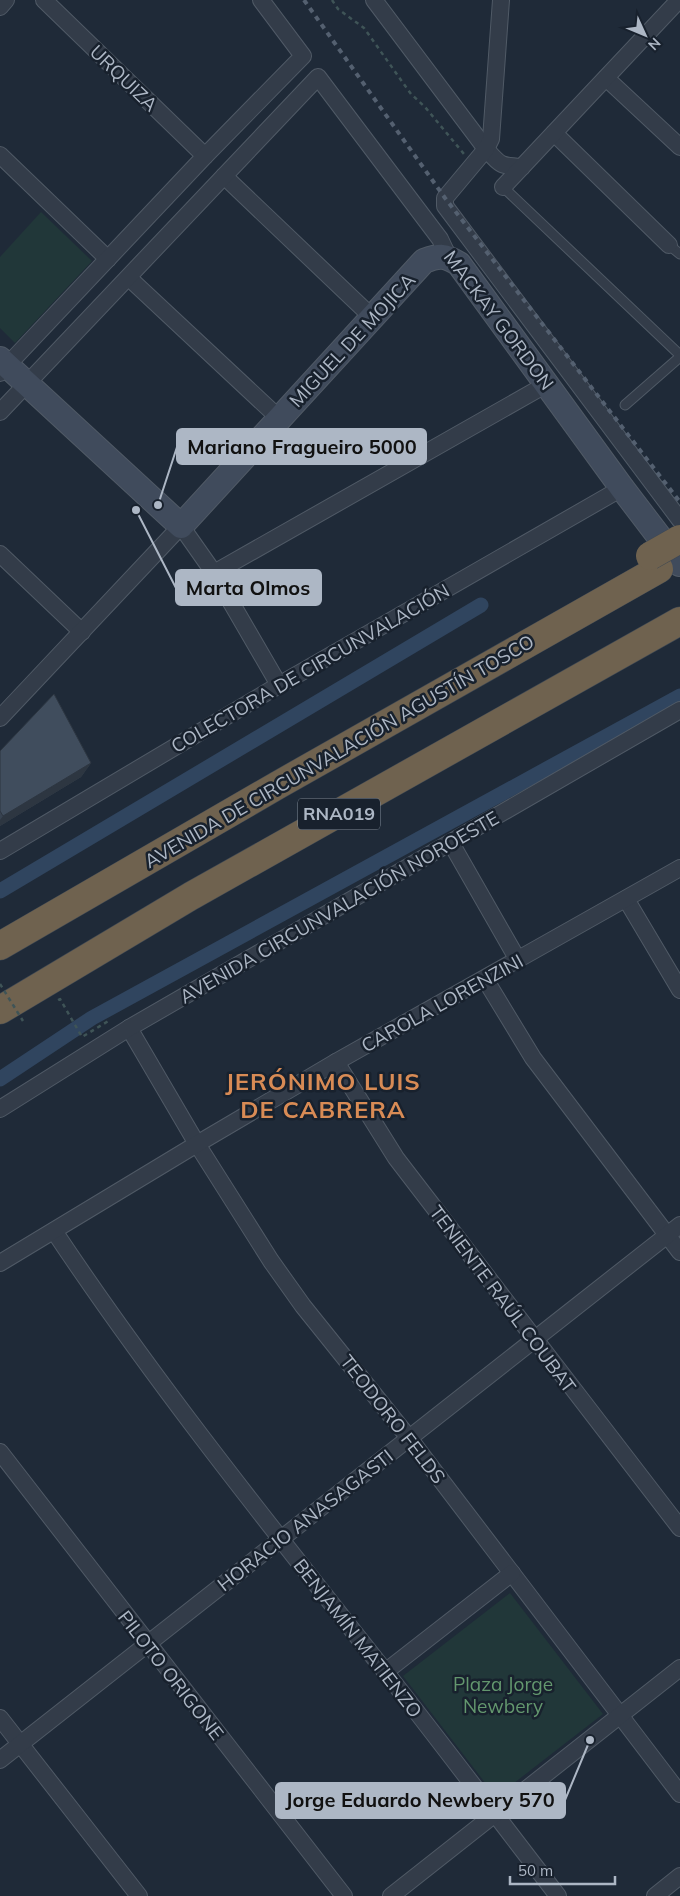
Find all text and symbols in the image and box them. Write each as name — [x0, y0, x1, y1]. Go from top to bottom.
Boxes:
north arrow — [620, 10, 670, 60]
text: N — [644, 34, 664, 54]
street label: URQUIZA — [85, 40, 163, 116]
street label: MACKAY GORDON — [439, 245, 559, 395]
street label: MIGUEL DE MOJICA — [284, 268, 420, 412]
callout: Mariano Fragueiro 5000 — [177, 429, 426, 464]
text: Mariano Fragueiro 5000 — [187, 434, 417, 459]
callout: Marta Olmos — [176, 570, 321, 605]
text: Marta Olmos — [186, 575, 310, 600]
street label: COLECTORA DE CIRCUNVALACIÓN — [166, 578, 454, 758]
street label: AVENIDA DE CIRCUNVALACIÓN AGUSTÍN TOSCO — [140, 629, 538, 873]
road number: RNA019 — [298, 799, 380, 830]
street label: AVENIDA CIRCUNVALACIÓN NOROESTE — [175, 805, 503, 1009]
street label: CAROLA LORENZINI — [357, 949, 527, 1057]
district label: JERÓNIMO LUIS DE CABRERA — [225, 1066, 421, 1124]
street label: TENIENTE RAÚL COUBAT — [425, 1200, 582, 1398]
street label: TEODORO FELDS — [335, 1350, 451, 1488]
street label: HORACIO ANASAGASTI — [212, 1444, 398, 1596]
street label: BENJAMÍN MATIENZO — [288, 1554, 428, 1722]
street label: PILOTO ORIGONE — [113, 1605, 229, 1745]
park label: Plaza Jorge Newbery — [453, 1672, 553, 1718]
callout: Jorge Eduardo Newbery 570 — [276, 1783, 565, 1818]
text: Jorge Eduardo Newbery 570 — [285, 1787, 555, 1812]
scale bar — [510, 1854, 615, 1886]
text: 50 m — [518, 1861, 553, 1880]

